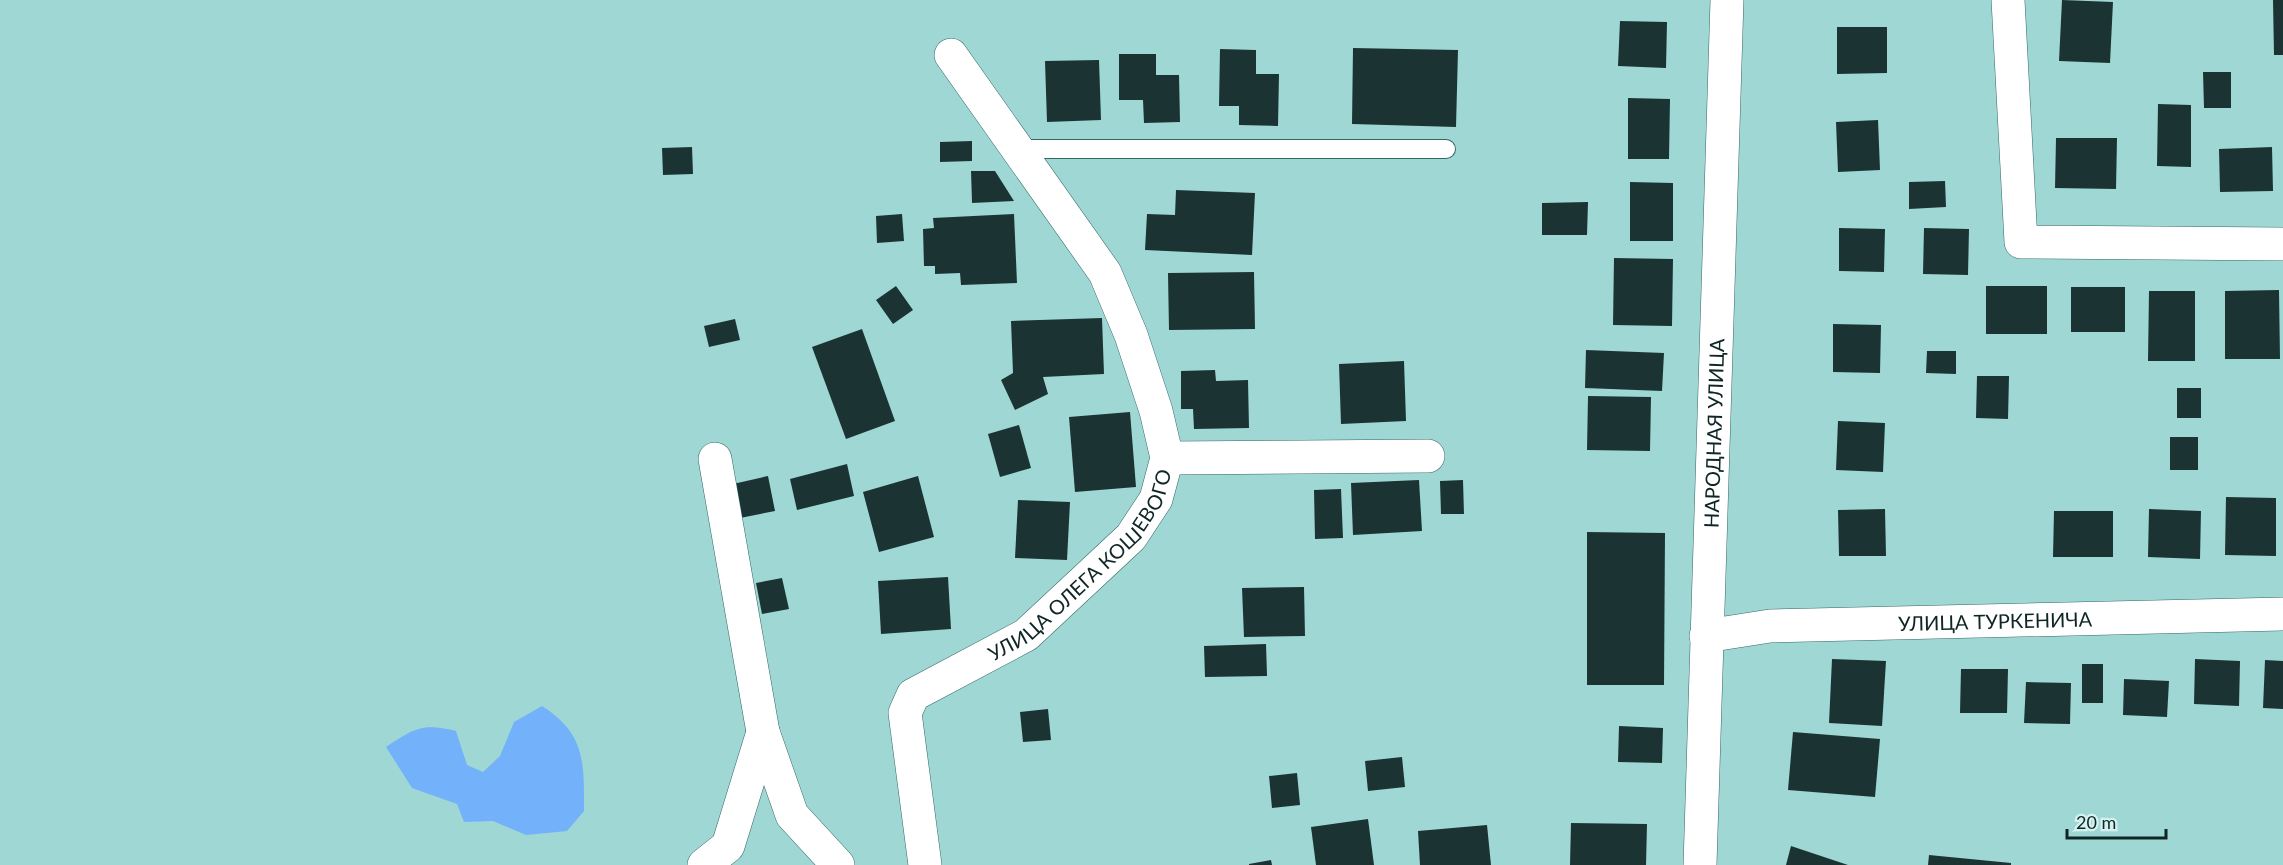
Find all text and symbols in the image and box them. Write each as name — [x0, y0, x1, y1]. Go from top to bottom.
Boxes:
street label: НАРОДНАЯ УЛИЦА — [1699, 338, 1728, 528]
street label: УЛИЦА ОЛЕГА КОШЕВОГО — [984, 466, 1176, 665]
street label: УЛИЦА ТУРКЕНИЧА — [1898, 606, 2093, 635]
scale bar — [2067, 802, 2166, 840]
text: 20 m — [2076, 811, 2116, 833]

